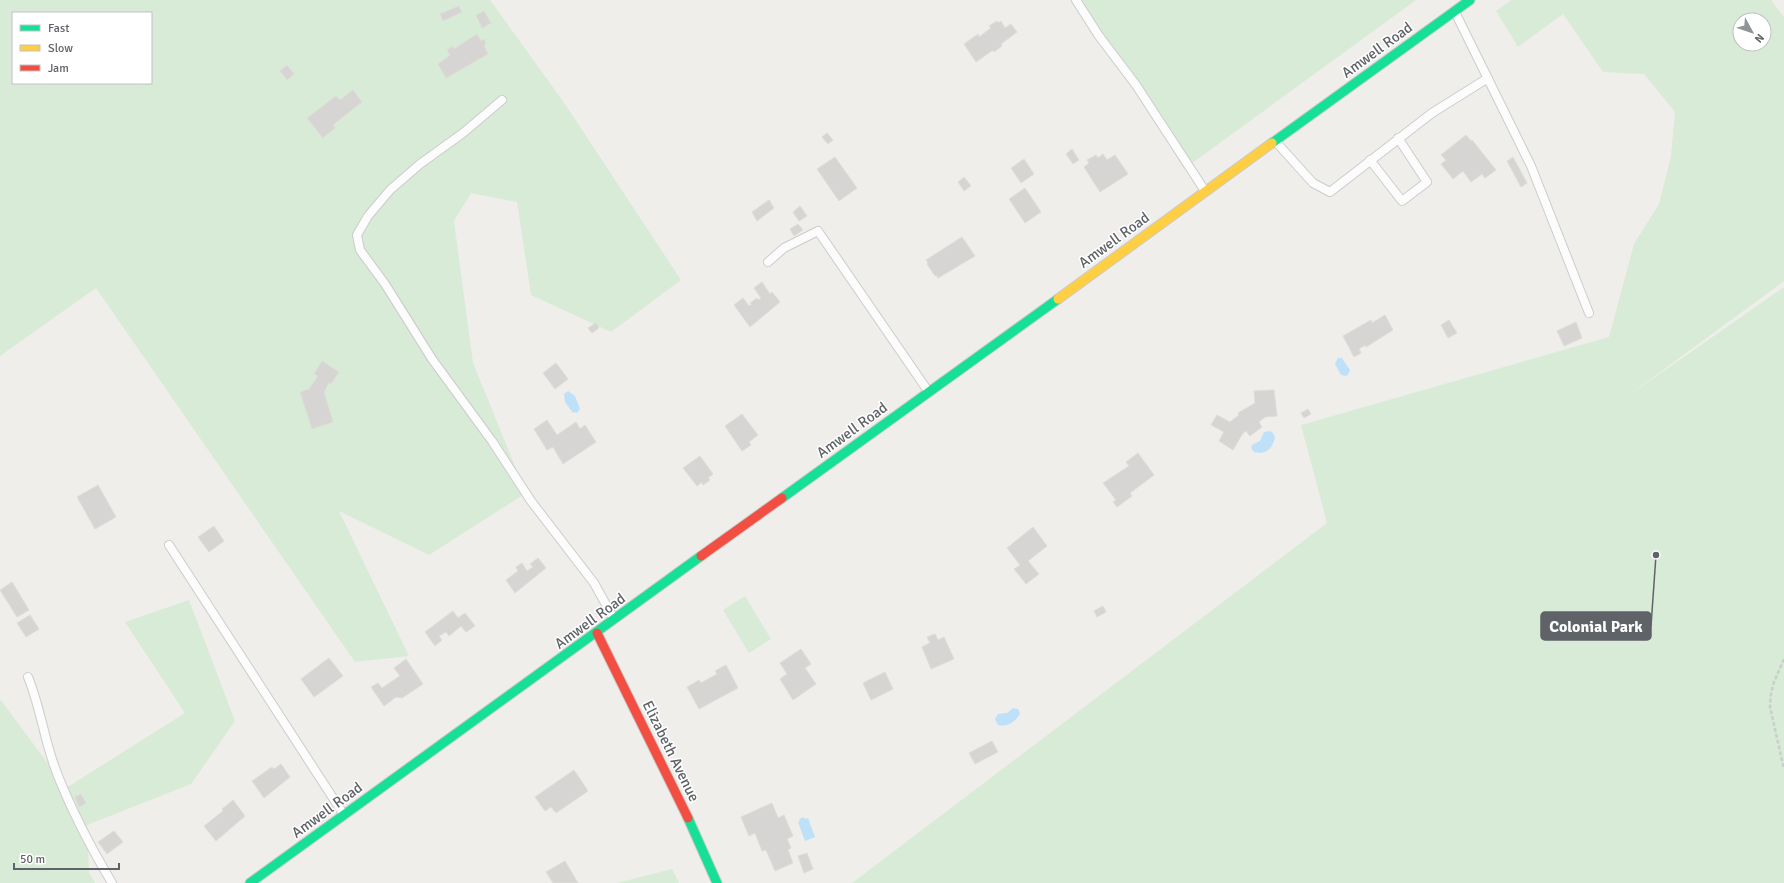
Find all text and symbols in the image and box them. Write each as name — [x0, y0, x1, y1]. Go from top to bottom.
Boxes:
legend — [12, 12, 152, 84]
north arrow — [1732, 12, 1772, 52]
street label: Amwell Road — [1338, 18, 1416, 82]
text: Fast — [48, 21, 69, 36]
text: N — [1752, 31, 1767, 45]
text: Slow — [48, 41, 73, 56]
text: Jam — [48, 61, 69, 76]
street label: Amwell Road — [1075, 208, 1153, 272]
street label: Amwell Road — [813, 398, 891, 462]
street label: Amwell Road — [551, 589, 629, 653]
callout: Colonial Park — [1541, 612, 1651, 640]
text: Colonial Park — [1549, 617, 1643, 637]
street label: Elizabeth Avenue — [639, 698, 703, 804]
street label: Amwell Road — [288, 778, 366, 842]
scale bar — [14, 845, 119, 871]
text: 50 m — [20, 852, 45, 867]

